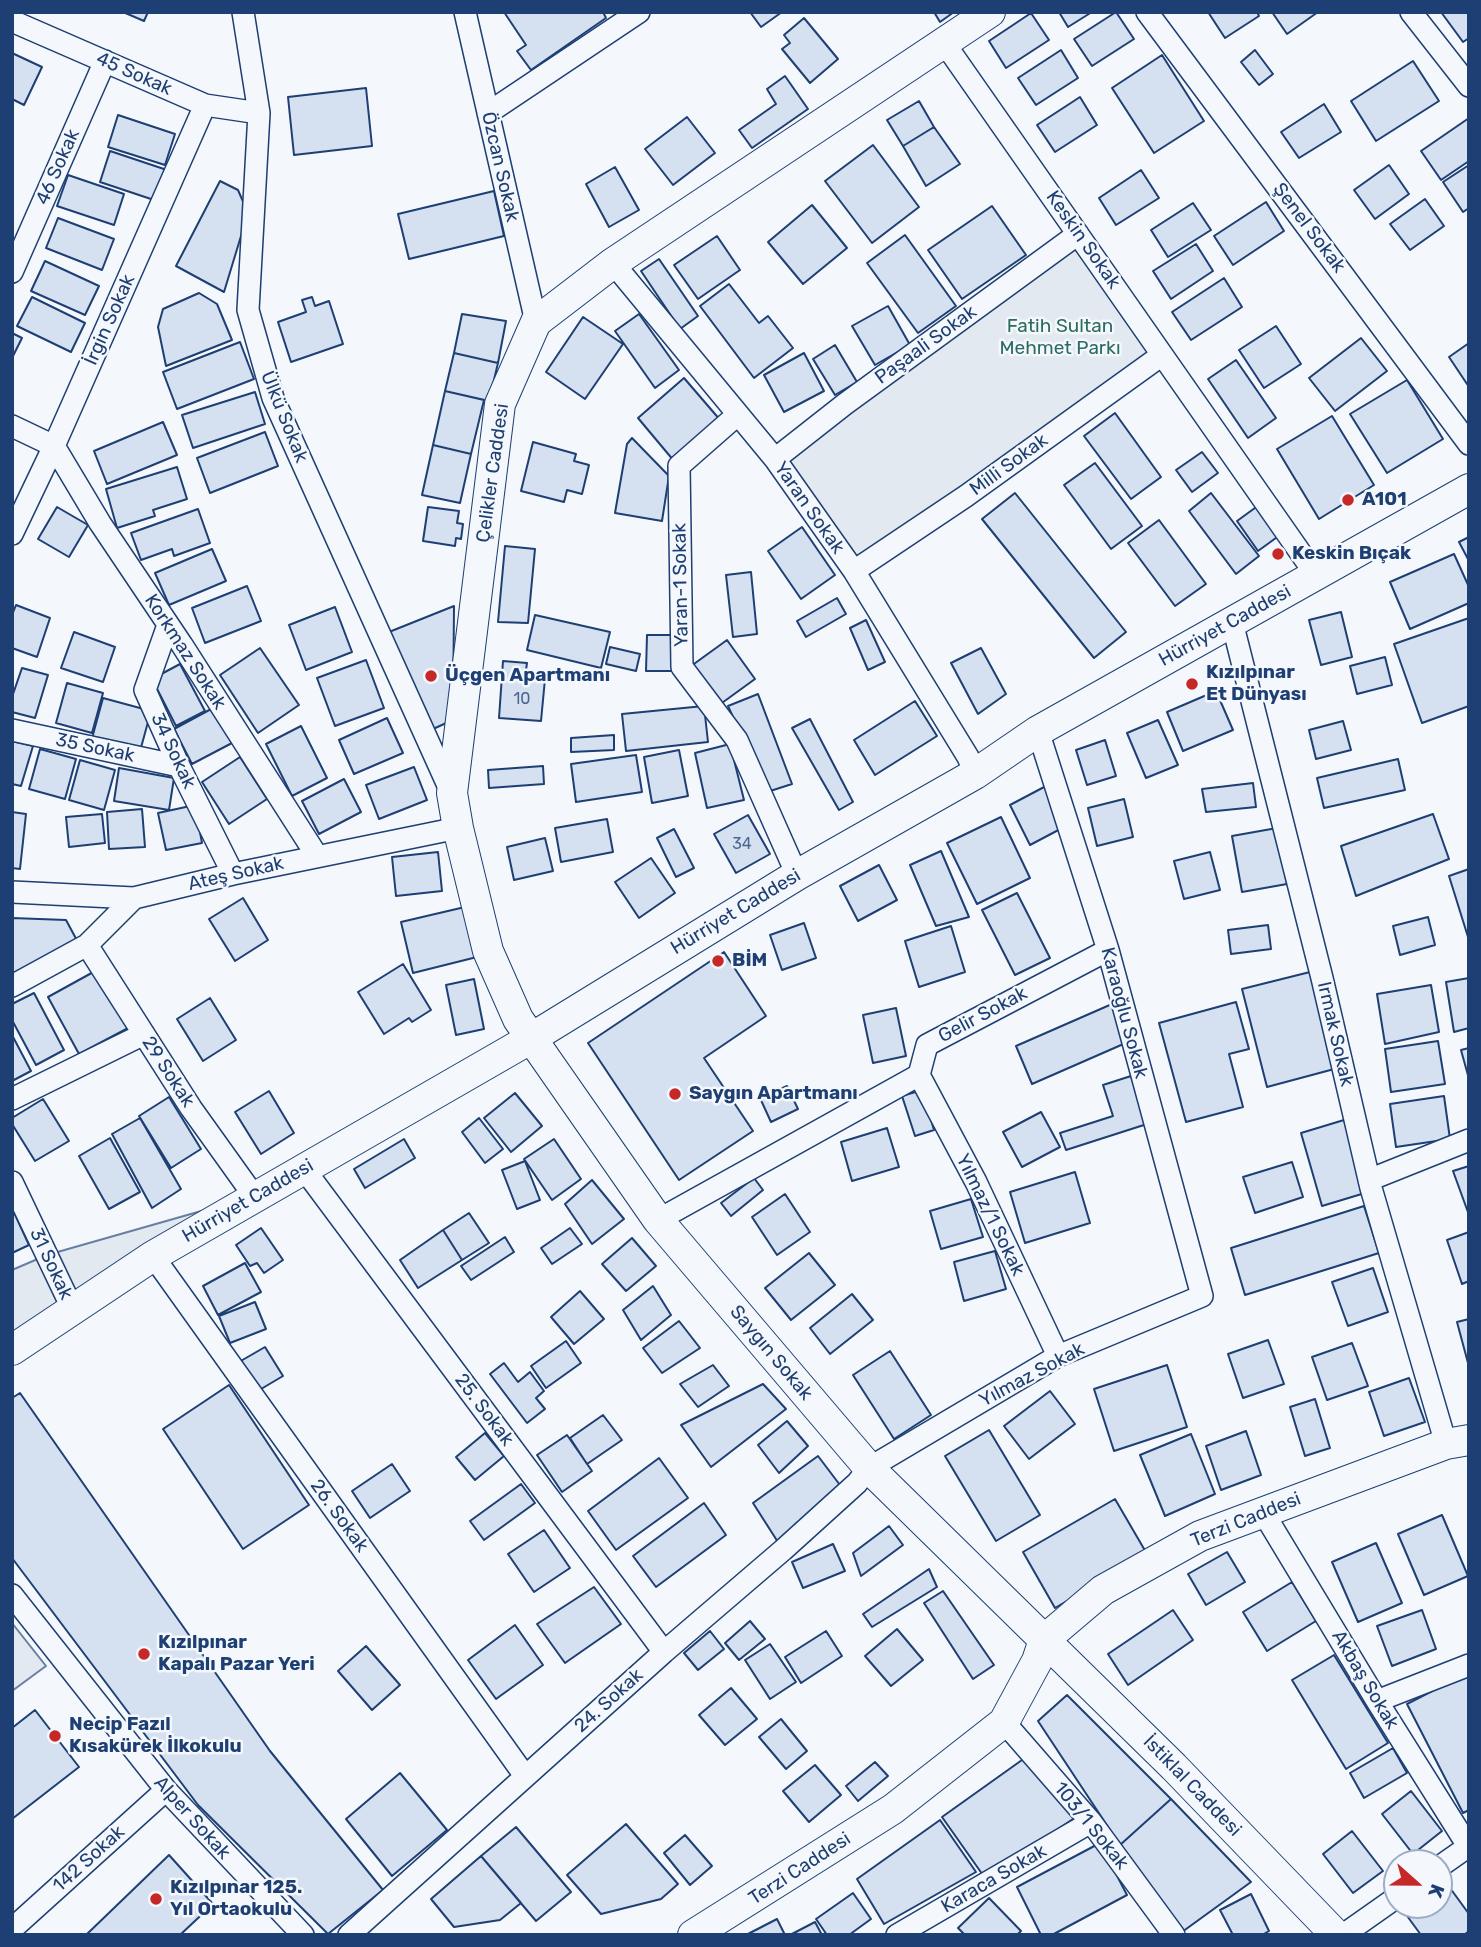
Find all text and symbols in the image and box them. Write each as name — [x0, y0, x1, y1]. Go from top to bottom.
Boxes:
street label: 45 Sokak — [93, 47, 175, 101]
street label: Özcan Sokak — [476, 110, 524, 224]
street label: 46 Sokak — [31, 126, 85, 208]
street label: Şenel Sokak — [1268, 179, 1350, 277]
street label: Keskin Sokak — [1041, 187, 1125, 293]
street label: İrgin Sokak — [80, 271, 140, 369]
street label: Paşaali Sokak — [871, 301, 981, 389]
park label: Fatih Sultan Mehmet Parkı — [1000, 316, 1120, 360]
street label: Ülkü Sokak — [255, 368, 313, 466]
street label: Çelikler Caddesi — [472, 402, 514, 544]
street label: Milli Sokak — [966, 429, 1052, 501]
street label: Yaran Sokak — [769, 458, 849, 558]
place label: A101 — [1362, 489, 1407, 511]
marker: A101 — [1340, 492, 1356, 508]
street label: Yaran-1 Sokak — [669, 523, 693, 647]
place label: Keskin Bıçak — [1292, 543, 1411, 565]
marker: Keskin Bıçak — [1270, 546, 1286, 562]
street label: Hürriyet Caddesi — [1155, 580, 1295, 672]
street label: Korkmaz Sokak — [139, 590, 231, 714]
place label: Kızılpınar Et Dünyası — [1206, 662, 1307, 706]
place label: Üçgen Apartmanı — [445, 665, 610, 687]
marker: Üçgen Apartmanı — [423, 668, 439, 684]
marker: Kızılpınar Et Dünyası — [1184, 676, 1200, 692]
house number: 10 — [513, 689, 531, 709]
street label: 34 Sokak — [146, 710, 200, 792]
street label: 35 Sokak — [54, 729, 136, 767]
house number: 34 — [732, 834, 752, 854]
street label: Ateş Sokak — [186, 852, 286, 896]
street label: Hürriyet Caddesi — [667, 864, 805, 960]
street label: Karaoğlu Sokak — [1096, 945, 1152, 1081]
place label: BİM — [732, 950, 767, 972]
marker: BİM — [710, 953, 726, 969]
street label: Irmak Sokak — [1312, 979, 1358, 1089]
street label: Gelir Sokak — [935, 982, 1031, 1048]
street label: 29 Sokak — [137, 1032, 199, 1112]
place label: Saygın Apartmanı — [689, 1083, 858, 1105]
marker: Saygın Apartmanı — [667, 1086, 683, 1102]
street label: Yılmaz/1 Sokak — [951, 1150, 1029, 1280]
street label: Hürriyet Caddesi — [178, 1154, 318, 1248]
street label: 31 Sokak — [25, 1225, 77, 1303]
street label: Saygın Sokak — [725, 1301, 817, 1405]
street label: Yılmaz Sokak — [976, 1338, 1088, 1412]
street label: 25. Sokak — [450, 1369, 518, 1451]
street label: 26. Sokak — [305, 1475, 373, 1557]
street label: Terzi Caddesi — [1188, 1488, 1304, 1552]
street label: Akbaş Sokak — [1327, 1626, 1403, 1734]
place label: Kızılpınar Kapalı Pazar Yeri — [158, 1632, 315, 1676]
marker: Kızılpınar Kapalı Pazar Yeri — [136, 1646, 152, 1662]
street label: 24. Sokak — [570, 1664, 648, 1738]
place label: Necip Fazıl Kısakürek İlkokulu — [69, 1714, 242, 1758]
marker: Necip Fazıl Kısakürek İlkokulu — [47, 1728, 63, 1744]
street label: İstiklal Caddesi — [1138, 1731, 1246, 1841]
street label: Alper Sokak — [149, 1772, 235, 1864]
street label: 103/1 Sokak — [1049, 1778, 1133, 1874]
street label: 142 Sokak — [49, 1821, 129, 1897]
street label: Terzi Caddesi — [745, 1828, 855, 1910]
street label: Karaca Sokak — [937, 1840, 1051, 1918]
north arrow — [1383, 1849, 1453, 1919]
place label: Kızılpınar 125. Yıl Ortaokulu — [170, 1877, 302, 1921]
text: K — [1423, 1881, 1449, 1901]
marker: Kızılpınar 125. Yıl Ortaokulu — [148, 1891, 164, 1907]

